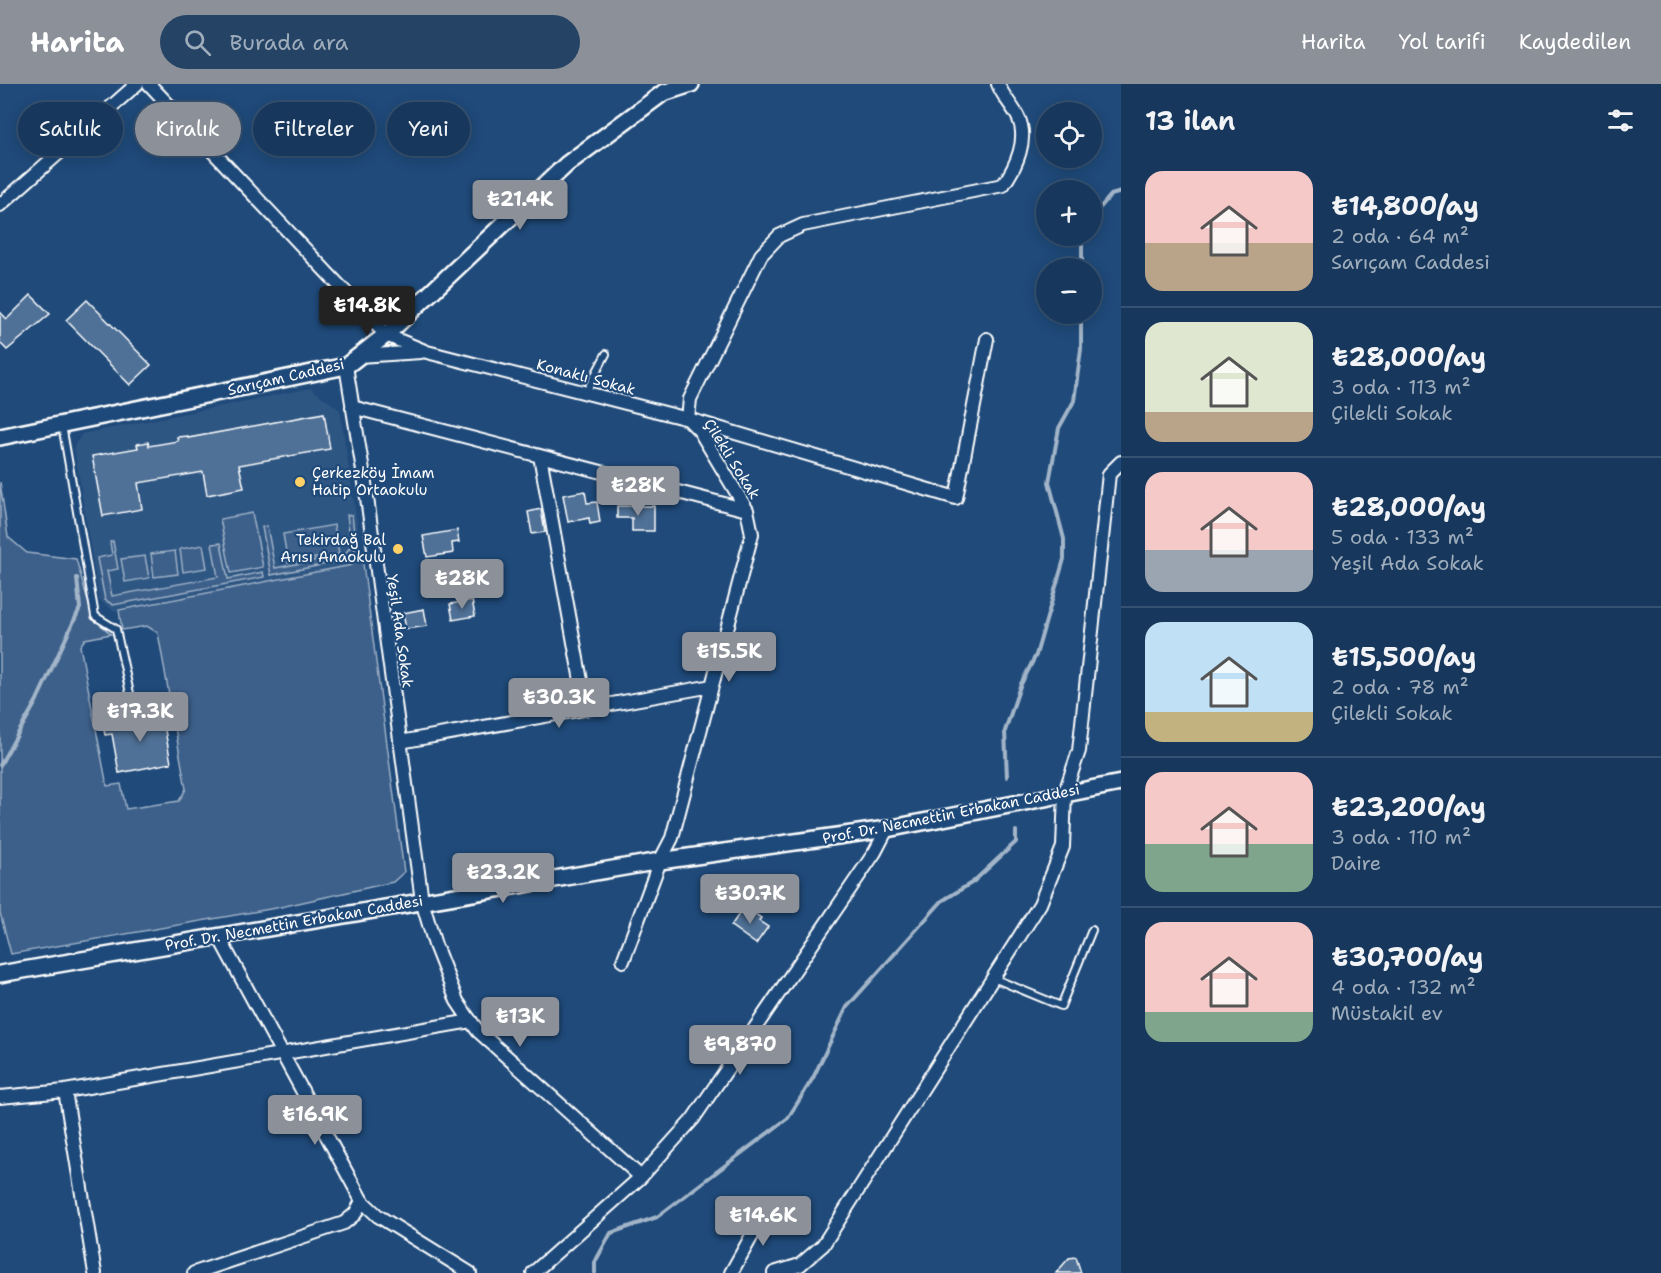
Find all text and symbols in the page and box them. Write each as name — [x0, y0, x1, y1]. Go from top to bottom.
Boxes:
search box — [160, 15, 580, 69]
text: Harita — [30, 23, 124, 61]
icon: search — [181, 26, 214, 59]
text: Burada ara — [229, 28, 348, 57]
text: Harita — [1301, 28, 1366, 56]
text: Yol tarifi — [1399, 28, 1486, 56]
text: Kaydedilen — [1519, 28, 1631, 56]
chip: Satılık — [18, 102, 123, 156]
chip: Kiralık — [135, 102, 241, 156]
chip: Filtreler — [253, 102, 375, 156]
chip: Yeni — [387, 102, 470, 156]
map controls — [1036, 102, 1102, 324]
button: locate — [1036, 102, 1102, 168]
text: 13 ilan — [1145, 103, 1235, 138]
icon: filters — [1604, 104, 1637, 137]
pin: ₺21.4K — [471, 180, 569, 231]
button: + — [1036, 180, 1102, 246]
text: ₺21.4K — [487, 186, 553, 212]
text: ₺14,800/ay — [1331, 188, 1479, 223]
icon: home — [1193, 195, 1265, 267]
text: 2 oda · 64 m² — [1331, 223, 1469, 249]
text: Sarıçam Caddesi — [1331, 249, 1490, 275]
button: − — [1036, 258, 1102, 324]
pin: ₺14.8K — [318, 286, 416, 337]
text: ₺14.8K — [333, 292, 401, 318]
text: ₺28,000/ay — [1331, 339, 1486, 374]
icon: home — [1193, 346, 1265, 418]
street label: Sarıçam Caddesi — [226, 354, 346, 400]
street label: Konaklı Sokak — [534, 354, 638, 400]
text: 3 oda · 113 m² — [1331, 374, 1471, 400]
text: Çilekli Sokak — [1331, 400, 1453, 426]
street label: Çilekli Sokak — [699, 415, 765, 503]
place label: Çerkezköy İmam Hatip Ortaokulu — [312, 463, 434, 500]
pin: ₺28K — [602, 466, 674, 517]
text: ₺28K — [611, 472, 665, 498]
marker: Çerkezköy İmam Hatip Ortaokulu — [293, 475, 307, 489]
text: ₺28,000/ay — [1331, 489, 1486, 524]
icon: home — [1193, 496, 1265, 568]
text: 5 oda · 133 m² — [1331, 524, 1474, 550]
place label: Tekirdağ Bal Arısı Anaokulu — [280, 530, 386, 567]
marker: Tekirdağ Bal Arısı Anaokulu — [391, 542, 405, 556]
text: Yeşil Ada Sokak — [1331, 550, 1484, 576]
pin: ₺28K — [426, 559, 498, 610]
text: ₺28K — [435, 565, 489, 591]
street label: Yeşil Ada Sokak — [382, 573, 418, 689]
pin: ₺15.5K — [680, 632, 778, 683]
text: ₺15.5K — [696, 638, 762, 664]
text: ₺15,500/ay — [1331, 639, 1476, 674]
icon: home — [1193, 646, 1265, 718]
text: 2 oda · 78 m² — [1331, 674, 1469, 700]
pin: ₺30.3K — [510, 678, 608, 729]
text: ₺30.3K — [522, 684, 596, 710]
pin: ₺17.3K — [91, 692, 189, 743]
text: ₺17.3K — [106, 698, 174, 724]
text: Çilekli Sokak — [1331, 700, 1453, 726]
street label: Prof. Dr. Necmettin Erbakan Caddesi — [821, 779, 1081, 849]
text: ₺23,200/ay — [1331, 789, 1486, 824]
icon: home — [1193, 796, 1265, 868]
text: 3 oda · 110 m² — [1331, 824, 1471, 850]
text: Daire — [1331, 850, 1381, 876]
pin: ₺23.2K — [454, 853, 552, 904]
text: ₺23.2K — [466, 859, 540, 885]
pin: ₺30.7K — [701, 874, 799, 925]
text: ₺30.7K — [714, 880, 786, 906]
street label: Prof. Dr. Necmettin Erbakan Caddesi — [163, 890, 425, 956]
text: ₺30,700/ay — [1331, 939, 1483, 974]
icon: home — [1193, 946, 1265, 1018]
text: 4 oda · 132 m² — [1331, 974, 1476, 1000]
pin: ₺13K — [484, 997, 556, 1048]
text: Müstakil ev — [1331, 1000, 1443, 1026]
text: ₺13K — [495, 1003, 545, 1029]
pin: ₺9,870 — [691, 1025, 789, 1076]
text: ₺9,870 — [703, 1031, 777, 1057]
pin: ₺16.9K — [266, 1095, 364, 1146]
text: ₺16.9K — [282, 1101, 348, 1127]
pin: ₺14.6K — [714, 1196, 812, 1247]
text: ₺14.6K — [729, 1202, 797, 1228]

